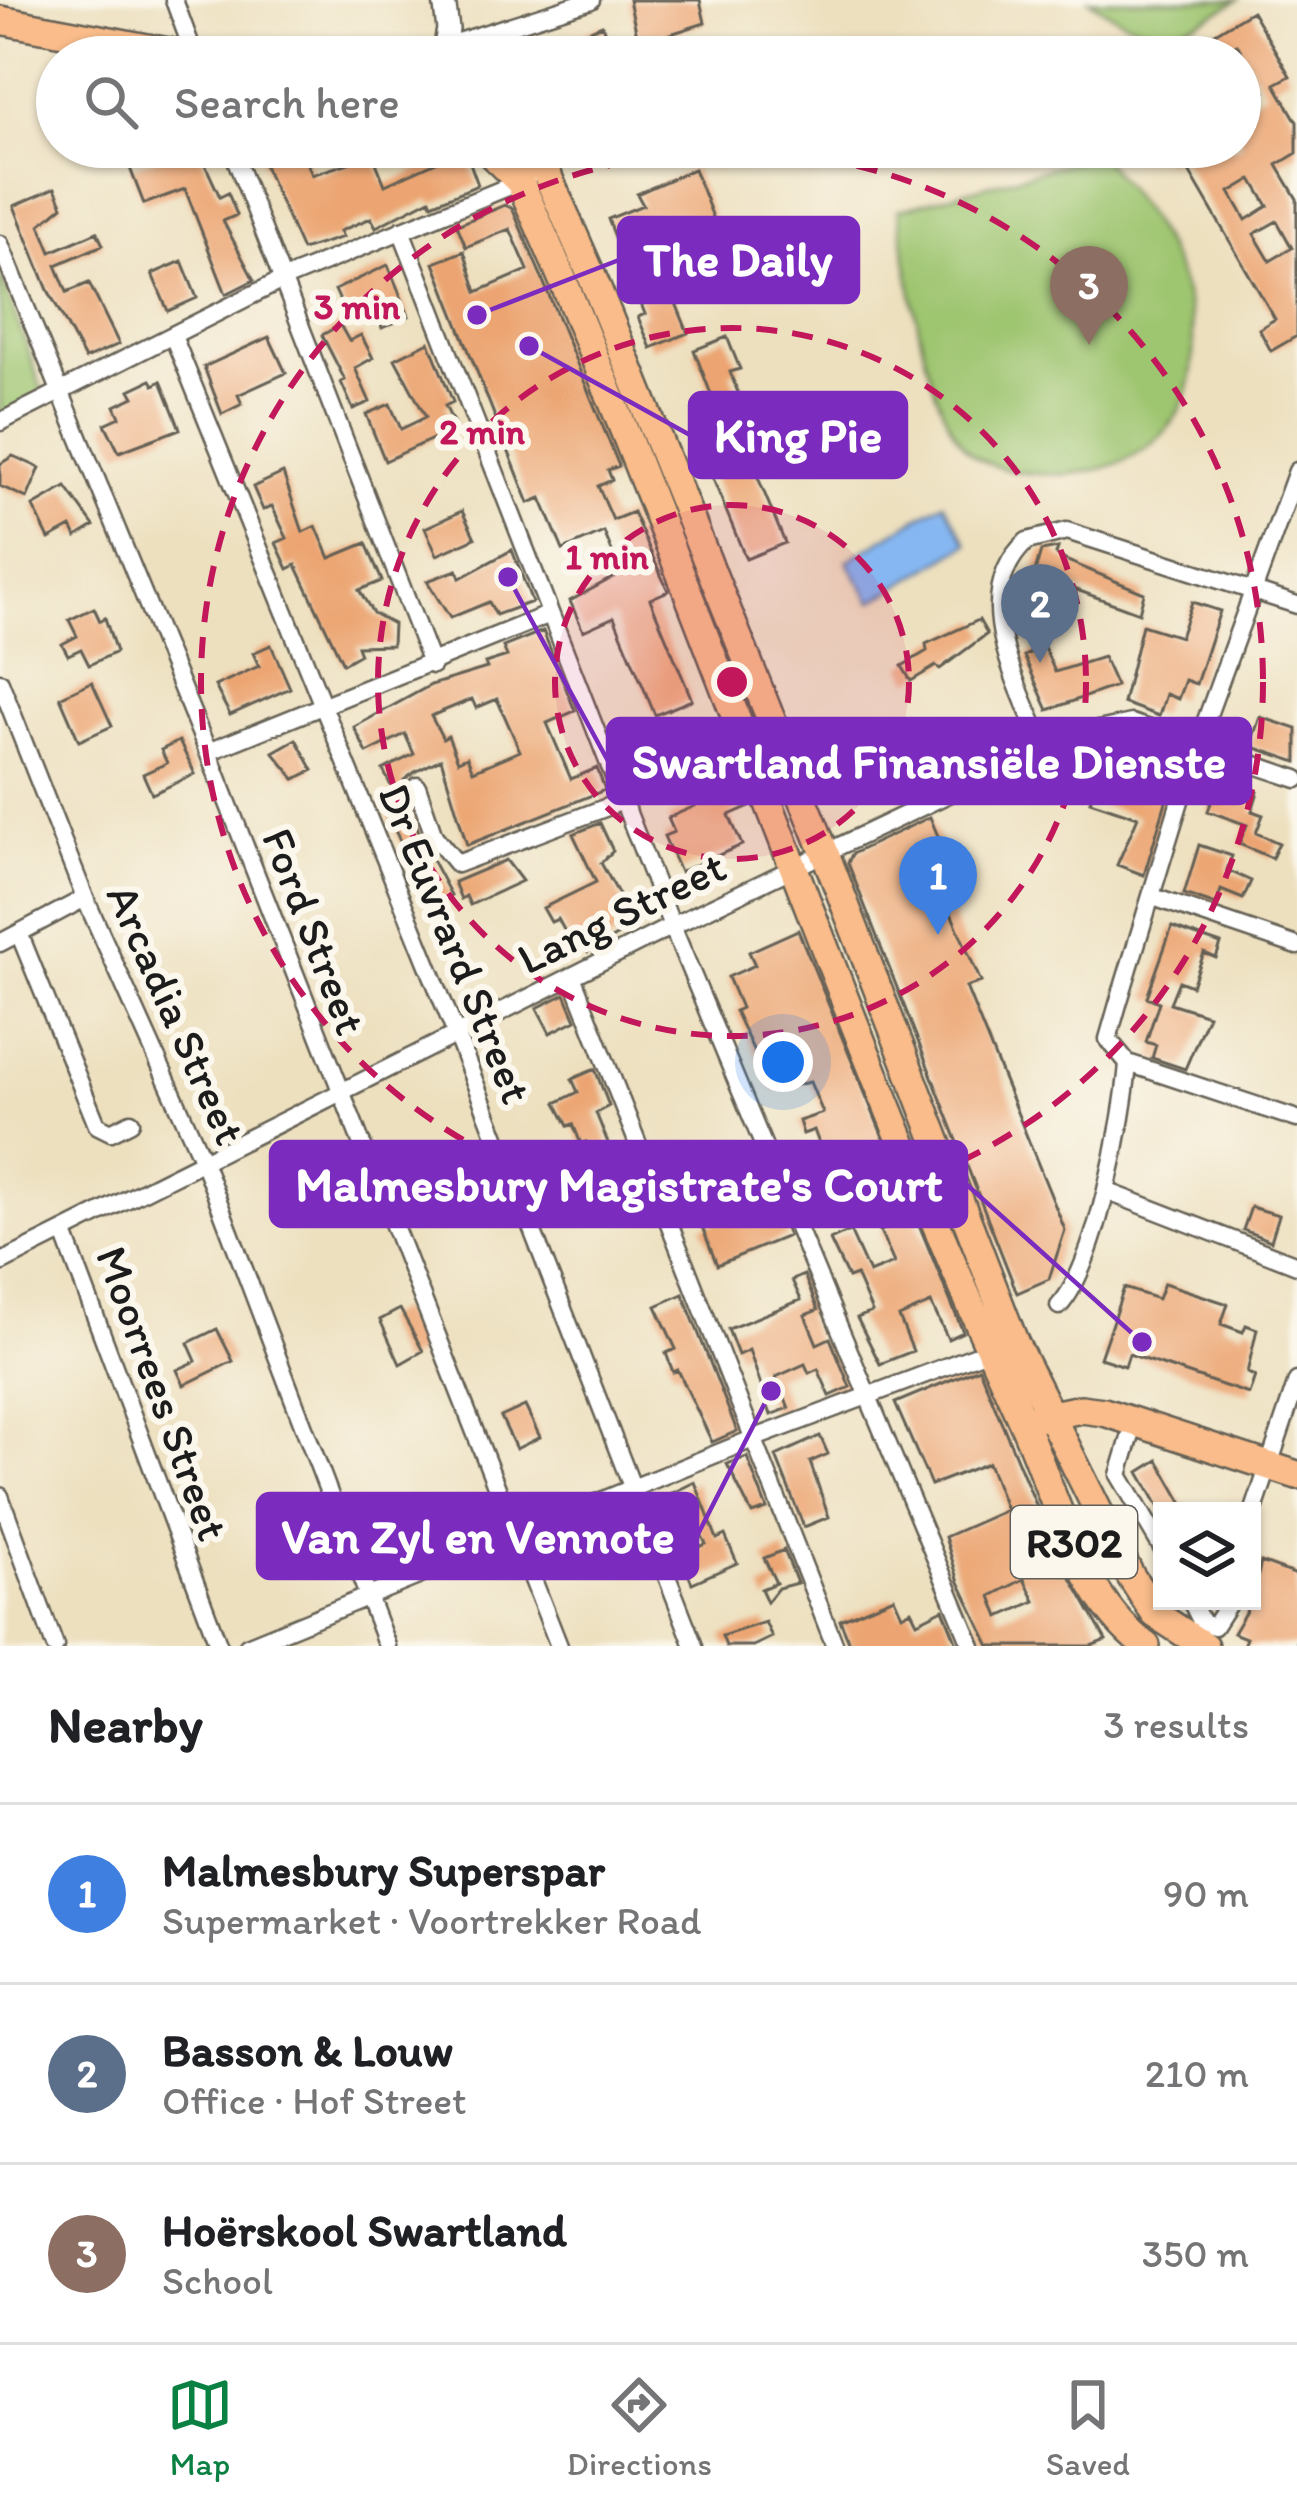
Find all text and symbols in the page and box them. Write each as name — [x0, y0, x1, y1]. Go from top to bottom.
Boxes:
search box — [36, 36, 1261, 168]
icon: search — [78, 69, 144, 135]
text: Search here — [174, 75, 400, 129]
callout: The Daily — [619, 218, 858, 302]
text: The Daily — [643, 230, 833, 288]
pin: 3 — [1050, 246, 1128, 345]
text: 3 min — [314, 285, 401, 328]
callout: King Pie — [690, 393, 906, 477]
text: King Pie — [714, 406, 882, 464]
text: 2 min — [439, 410, 526, 453]
text: 1 min — [565, 535, 650, 578]
pin: 2 — [1001, 564, 1079, 663]
centre of rings — [711, 661, 753, 703]
callout: Swartland Finansiële Dienste — [608, 719, 1250, 803]
text: Swartland Finansiële Dienste — [632, 732, 1226, 790]
street label: Dr Euvrard Street — [367, 775, 545, 1111]
street label: Ford Street — [251, 820, 379, 1042]
pin: 1 — [899, 836, 977, 935]
street label: Lang Street — [508, 839, 734, 985]
street label: Arcadia Street — [96, 876, 258, 1152]
your location — [753, 1032, 813, 1092]
callout: Malmesbury Magistrate's Court — [271, 1142, 966, 1226]
text: Malmesbury Magistrate's Court — [296, 1155, 942, 1213]
street label: Moorrees Street — [85, 1239, 241, 1547]
callout: Van Zyl en Vennote — [258, 1494, 697, 1578]
map controls — [1153, 1502, 1261, 1610]
button: layers — [1153, 1502, 1261, 1610]
road number: R302 — [1011, 1506, 1137, 1578]
text: Van Zyl en Vennote — [281, 1507, 675, 1565]
text: Nearby — [48, 1694, 203, 1755]
text: 3 results — [1103, 1701, 1249, 1748]
text: Malmesbury Superspar — [162, 1843, 605, 1897]
text: 1 — [78, 1870, 96, 1917]
text: 90 m — [1163, 1870, 1249, 1917]
text: Supermarket · Voortrekker Road — [162, 1897, 702, 1944]
text: Basson & Louw — [162, 2023, 453, 2077]
text: 2 — [77, 2050, 97, 2097]
text: 210 m — [1145, 2050, 1249, 2097]
text: Office · Hof Street — [162, 2077, 467, 2124]
text: Hoërskool Swartland — [162, 2203, 567, 2257]
text: 3 — [76, 2230, 98, 2277]
text: 350 m — [1142, 2230, 1249, 2277]
text: School — [162, 2257, 273, 2304]
tab: Map — [167, 2372, 233, 2483]
tab: Directions — [567, 2372, 712, 2483]
tab: Saved — [1046, 2372, 1130, 2483]

